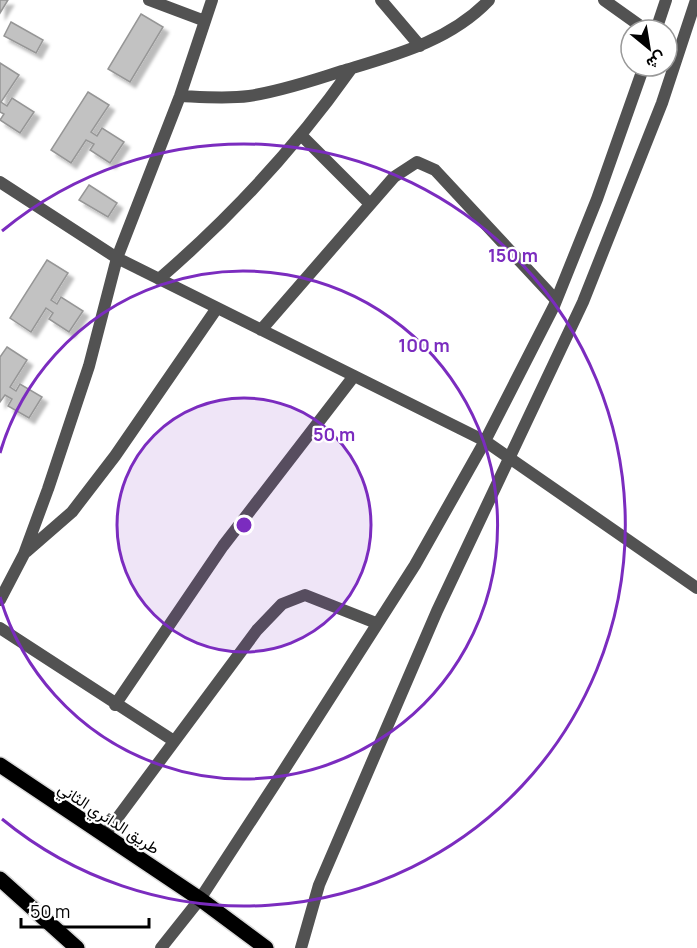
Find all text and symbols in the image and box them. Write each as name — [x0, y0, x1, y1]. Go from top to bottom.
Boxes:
north arrow — [619, 18, 679, 78]
text: ش — [643, 47, 670, 75]
text: 150 m — [488, 243, 538, 267]
text: 100 m — [398, 333, 450, 357]
text: 50 m — [313, 422, 355, 446]
centre of rings — [234, 515, 254, 535]
street label: طريق الدائري الثاني — [52, 777, 164, 862]
scale bar — [21, 891, 148, 929]
text: 50 m — [30, 899, 70, 923]

